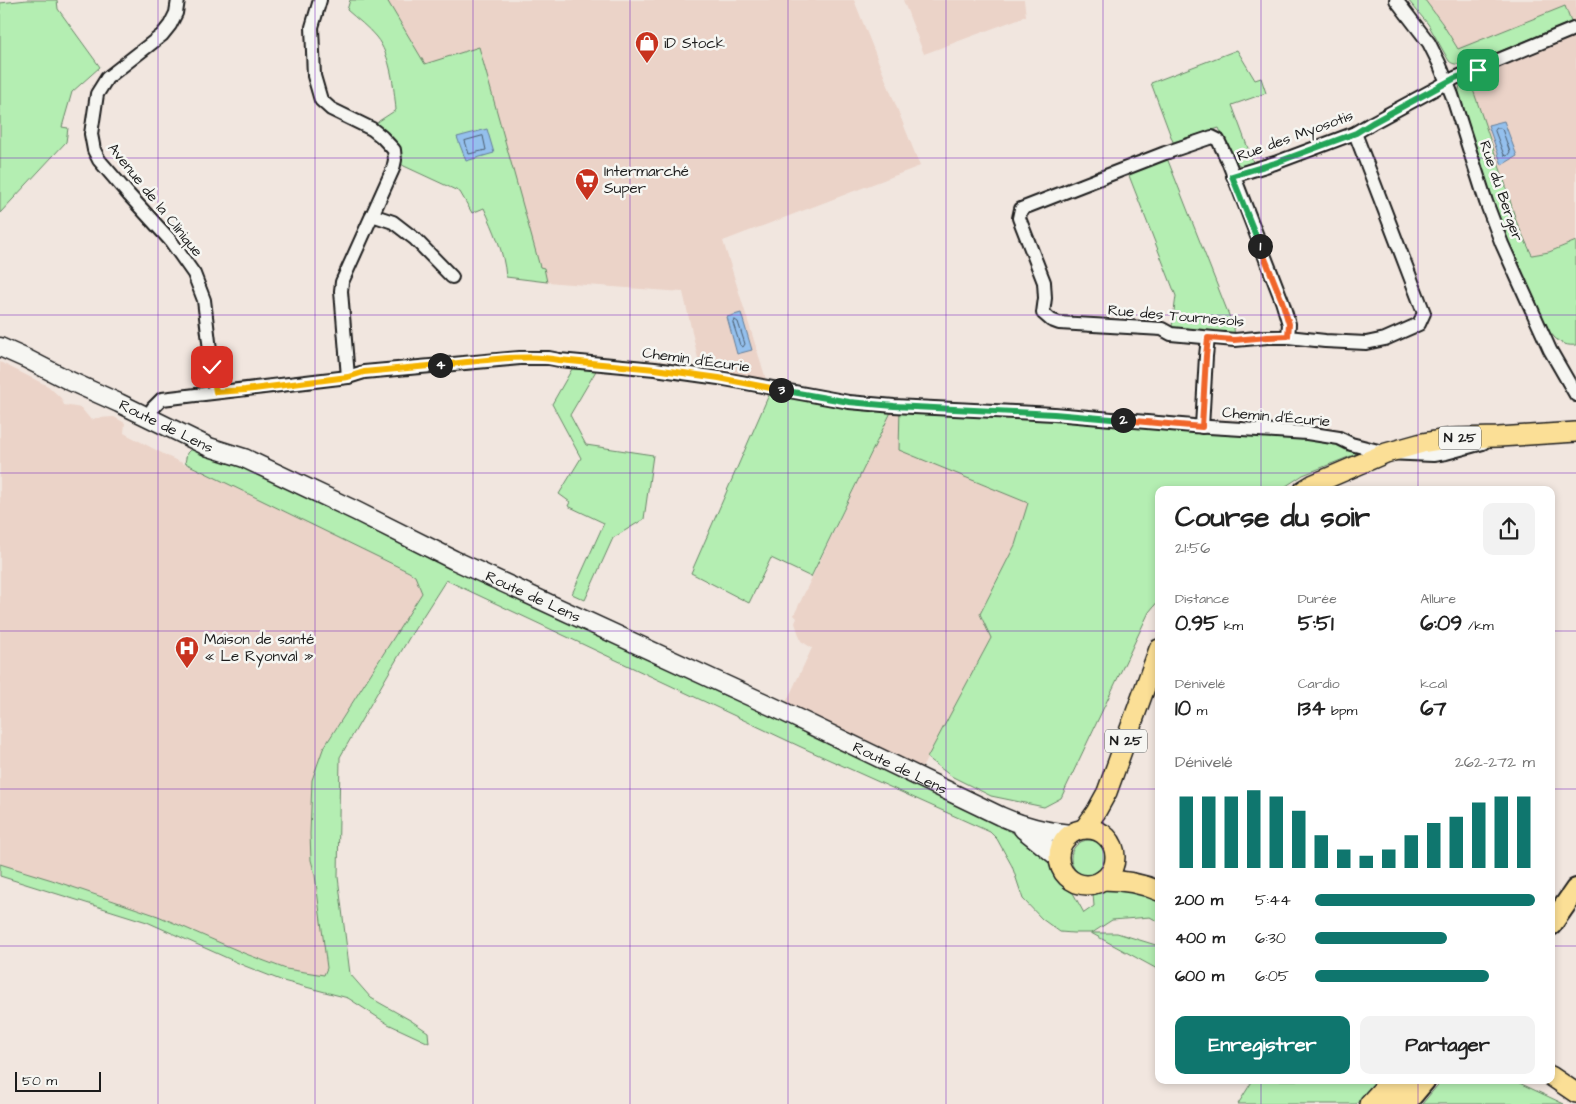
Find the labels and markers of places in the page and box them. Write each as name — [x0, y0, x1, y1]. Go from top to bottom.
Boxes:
shop icon: iD Stock — [634, 30, 660, 64]
place label: iD Stock — [664, 33, 725, 54]
pin — [1457, 49, 1499, 91]
place label: Intermarché Super — [604, 161, 689, 199]
supermarket icon: Intermarché Super — [574, 167, 600, 201]
pin: 1 — [1248, 234, 1272, 258]
pin — [191, 346, 233, 388]
pin: 4 — [428, 352, 452, 378]
pin: 3 — [768, 378, 794, 402]
pin: 2 — [1110, 408, 1136, 432]
place label: Maison de santé « Le Ryonval » — [204, 629, 314, 668]
hospital icon: Maison de santé « Le Ryonval » — [174, 635, 200, 669]

